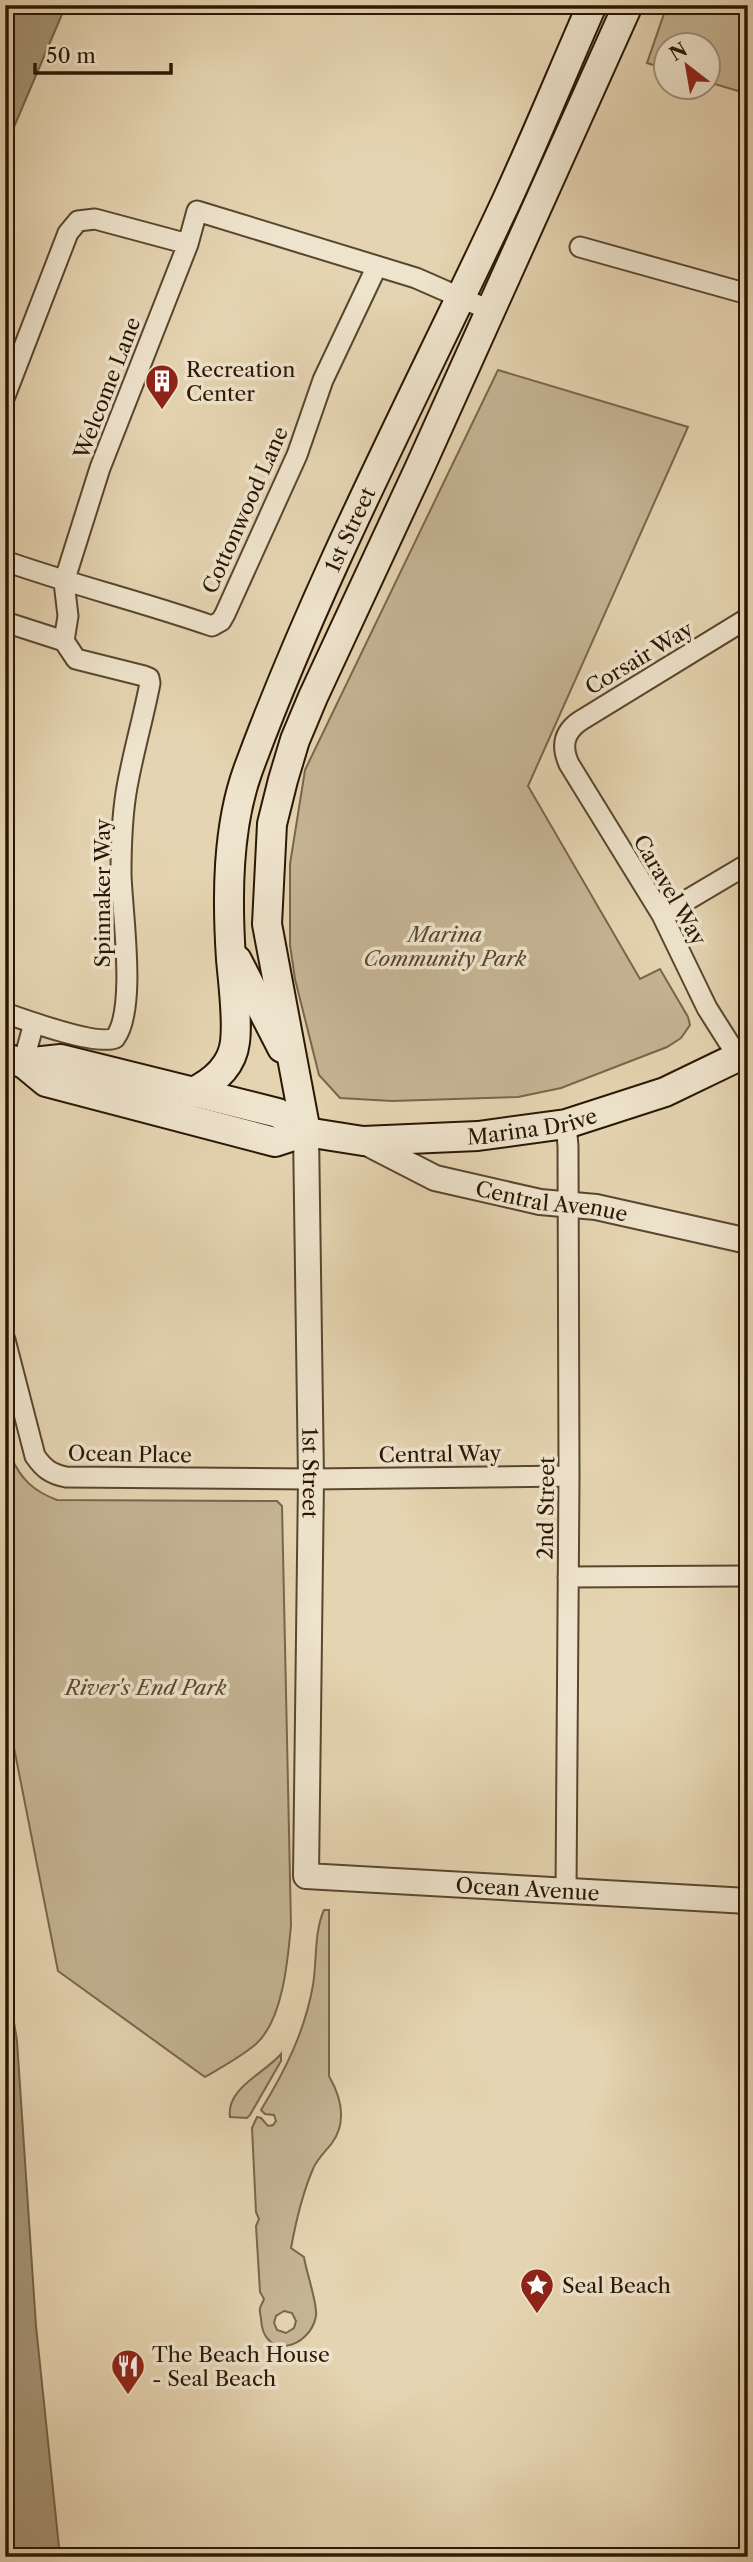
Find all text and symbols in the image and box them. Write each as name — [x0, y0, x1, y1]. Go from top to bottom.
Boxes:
scale bar — [35, 32, 172, 76]
north arrow — [652, 32, 722, 102]
text: N — [666, 38, 692, 66]
text: 50 m — [46, 43, 96, 68]
street label: Welcome Lane — [68, 314, 146, 463]
place label: Recreation Center — [186, 357, 295, 406]
building icon: Recreation Center — [143, 362, 181, 411]
street label: Cottonwood Lane — [197, 423, 293, 597]
street label: 1st Street — [319, 483, 380, 576]
street label: Corsair Way — [581, 616, 698, 700]
street label: Spinnaker Way — [90, 818, 115, 967]
street label: Caravel Way — [628, 830, 712, 950]
park label: Marina Community Park — [364, 922, 526, 971]
street label: Marina Drive — [467, 1102, 600, 1149]
street label: Central Avenue — [473, 1175, 630, 1226]
street label: 1st Street — [298, 1428, 324, 1519]
street label: Ocean Place — [68, 1440, 192, 1468]
street label: Central Way — [378, 1440, 502, 1468]
street label: 2nd Street — [533, 1456, 559, 1560]
park label: River's End Park — [63, 1675, 227, 1700]
street label: Ocean Avenue — [455, 1872, 600, 1905]
place icon: Seal Beach — [518, 2266, 556, 2315]
place label: Seal Beach — [562, 2273, 671, 2298]
place label: The Beach House - Seal Beach — [152, 2342, 330, 2391]
restaurant icon: The Beach House - Seal Beach — [109, 2347, 147, 2396]

